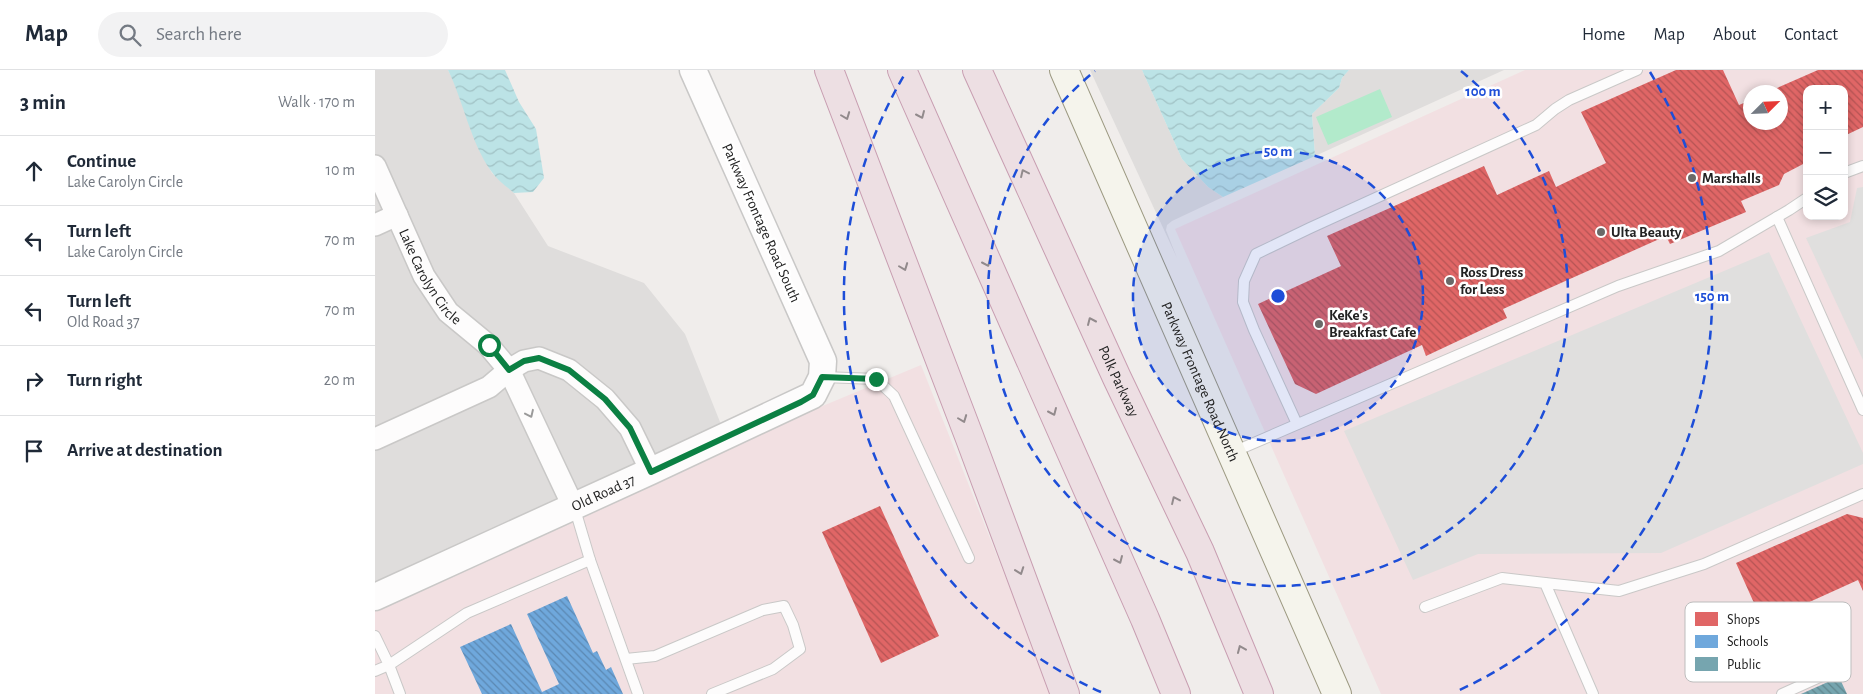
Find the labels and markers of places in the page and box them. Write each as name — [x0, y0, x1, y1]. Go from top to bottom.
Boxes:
place label: Marshalls — [1702, 171, 1761, 186]
marker: Marshalls — [1686, 172, 1698, 184]
place label: Ulta Beauty — [1611, 225, 1682, 240]
marker: Ulta Beauty — [1595, 226, 1607, 238]
place label: Ross Dress for Less — [1460, 265, 1523, 297]
marker: Ross Dress for Less — [1444, 275, 1456, 287]
centre of rings — [1269, 287, 1287, 305]
place label: KeKe's Breakfast Cafe — [1329, 308, 1416, 340]
marker: KeKe's Breakfast Cafe — [1313, 318, 1325, 330]

